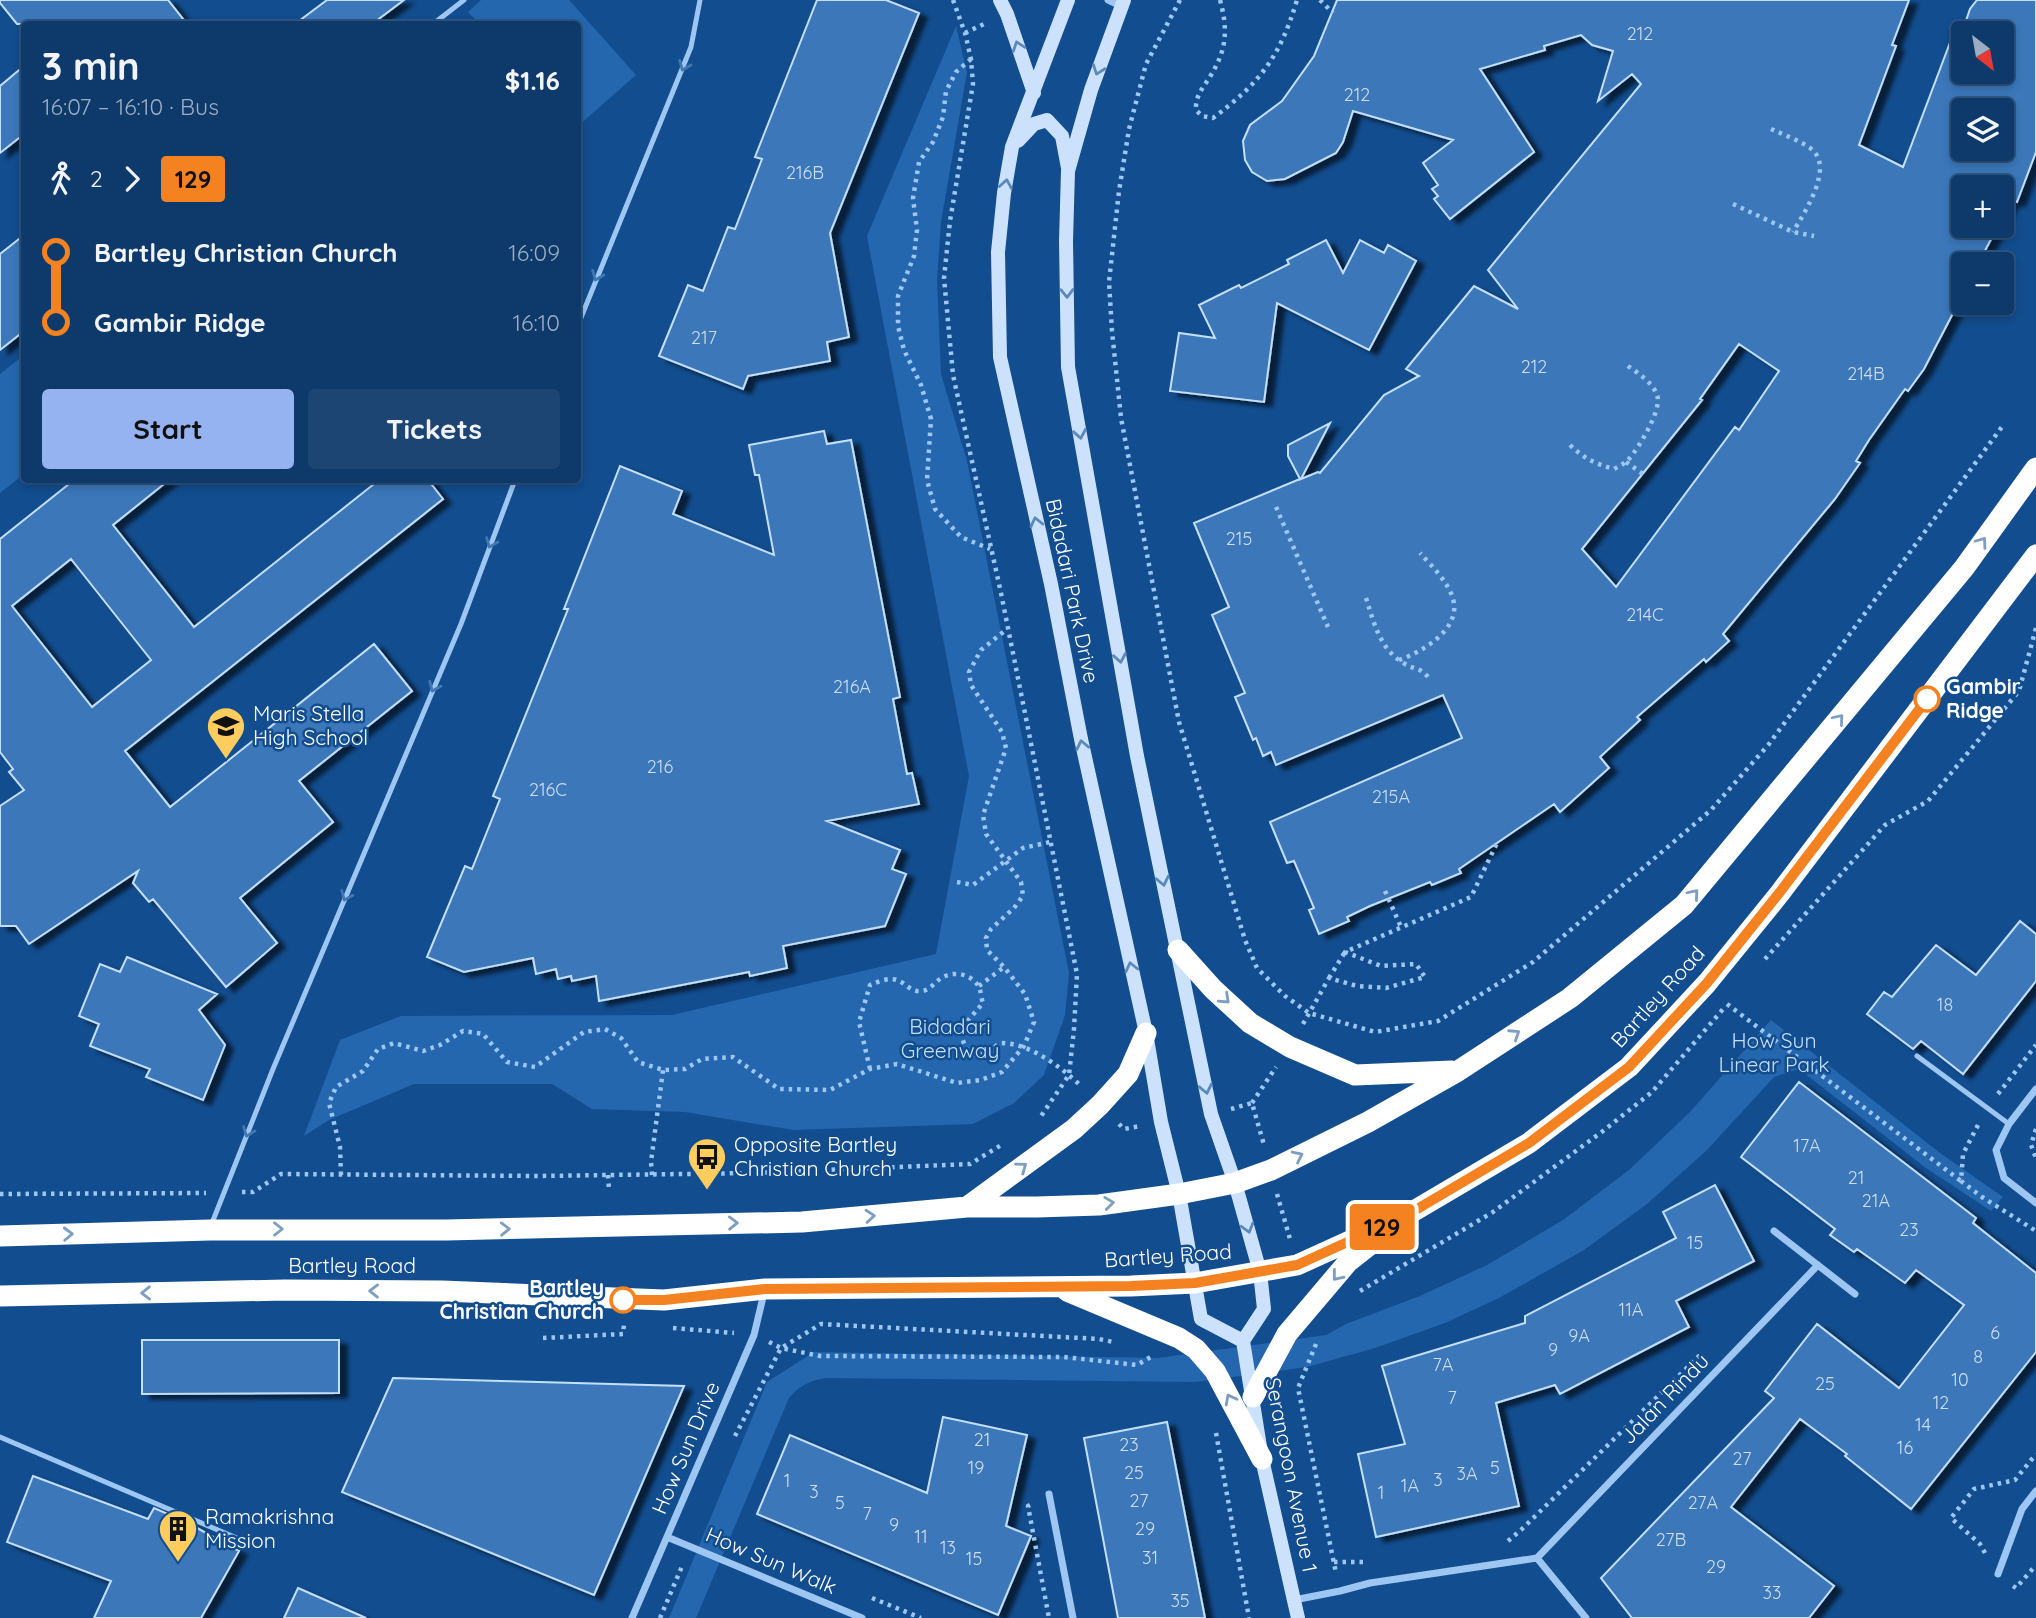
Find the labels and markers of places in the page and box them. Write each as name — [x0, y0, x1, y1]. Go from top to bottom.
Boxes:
place label: Gambir Ridge — [1946, 673, 2021, 723]
marker: Gambir Ridge — [1914, 686, 1940, 712]
place label: Maris Stella High School — [253, 700, 368, 750]
school or university icon: Maris Stella High School — [205, 705, 247, 760]
place label: Opposite Bartley Christian Church — [734, 1131, 897, 1181]
bus stop icon: Opposite Bartley Christian Church — [686, 1136, 728, 1191]
place label: Bartley Christian Church — [440, 1274, 604, 1324]
marker: Bartley Christian Church — [610, 1287, 636, 1313]
place label: Ramakrishna Mission — [205, 1503, 334, 1553]
building icon: Ramakrishna Mission — [157, 1508, 199, 1563]

